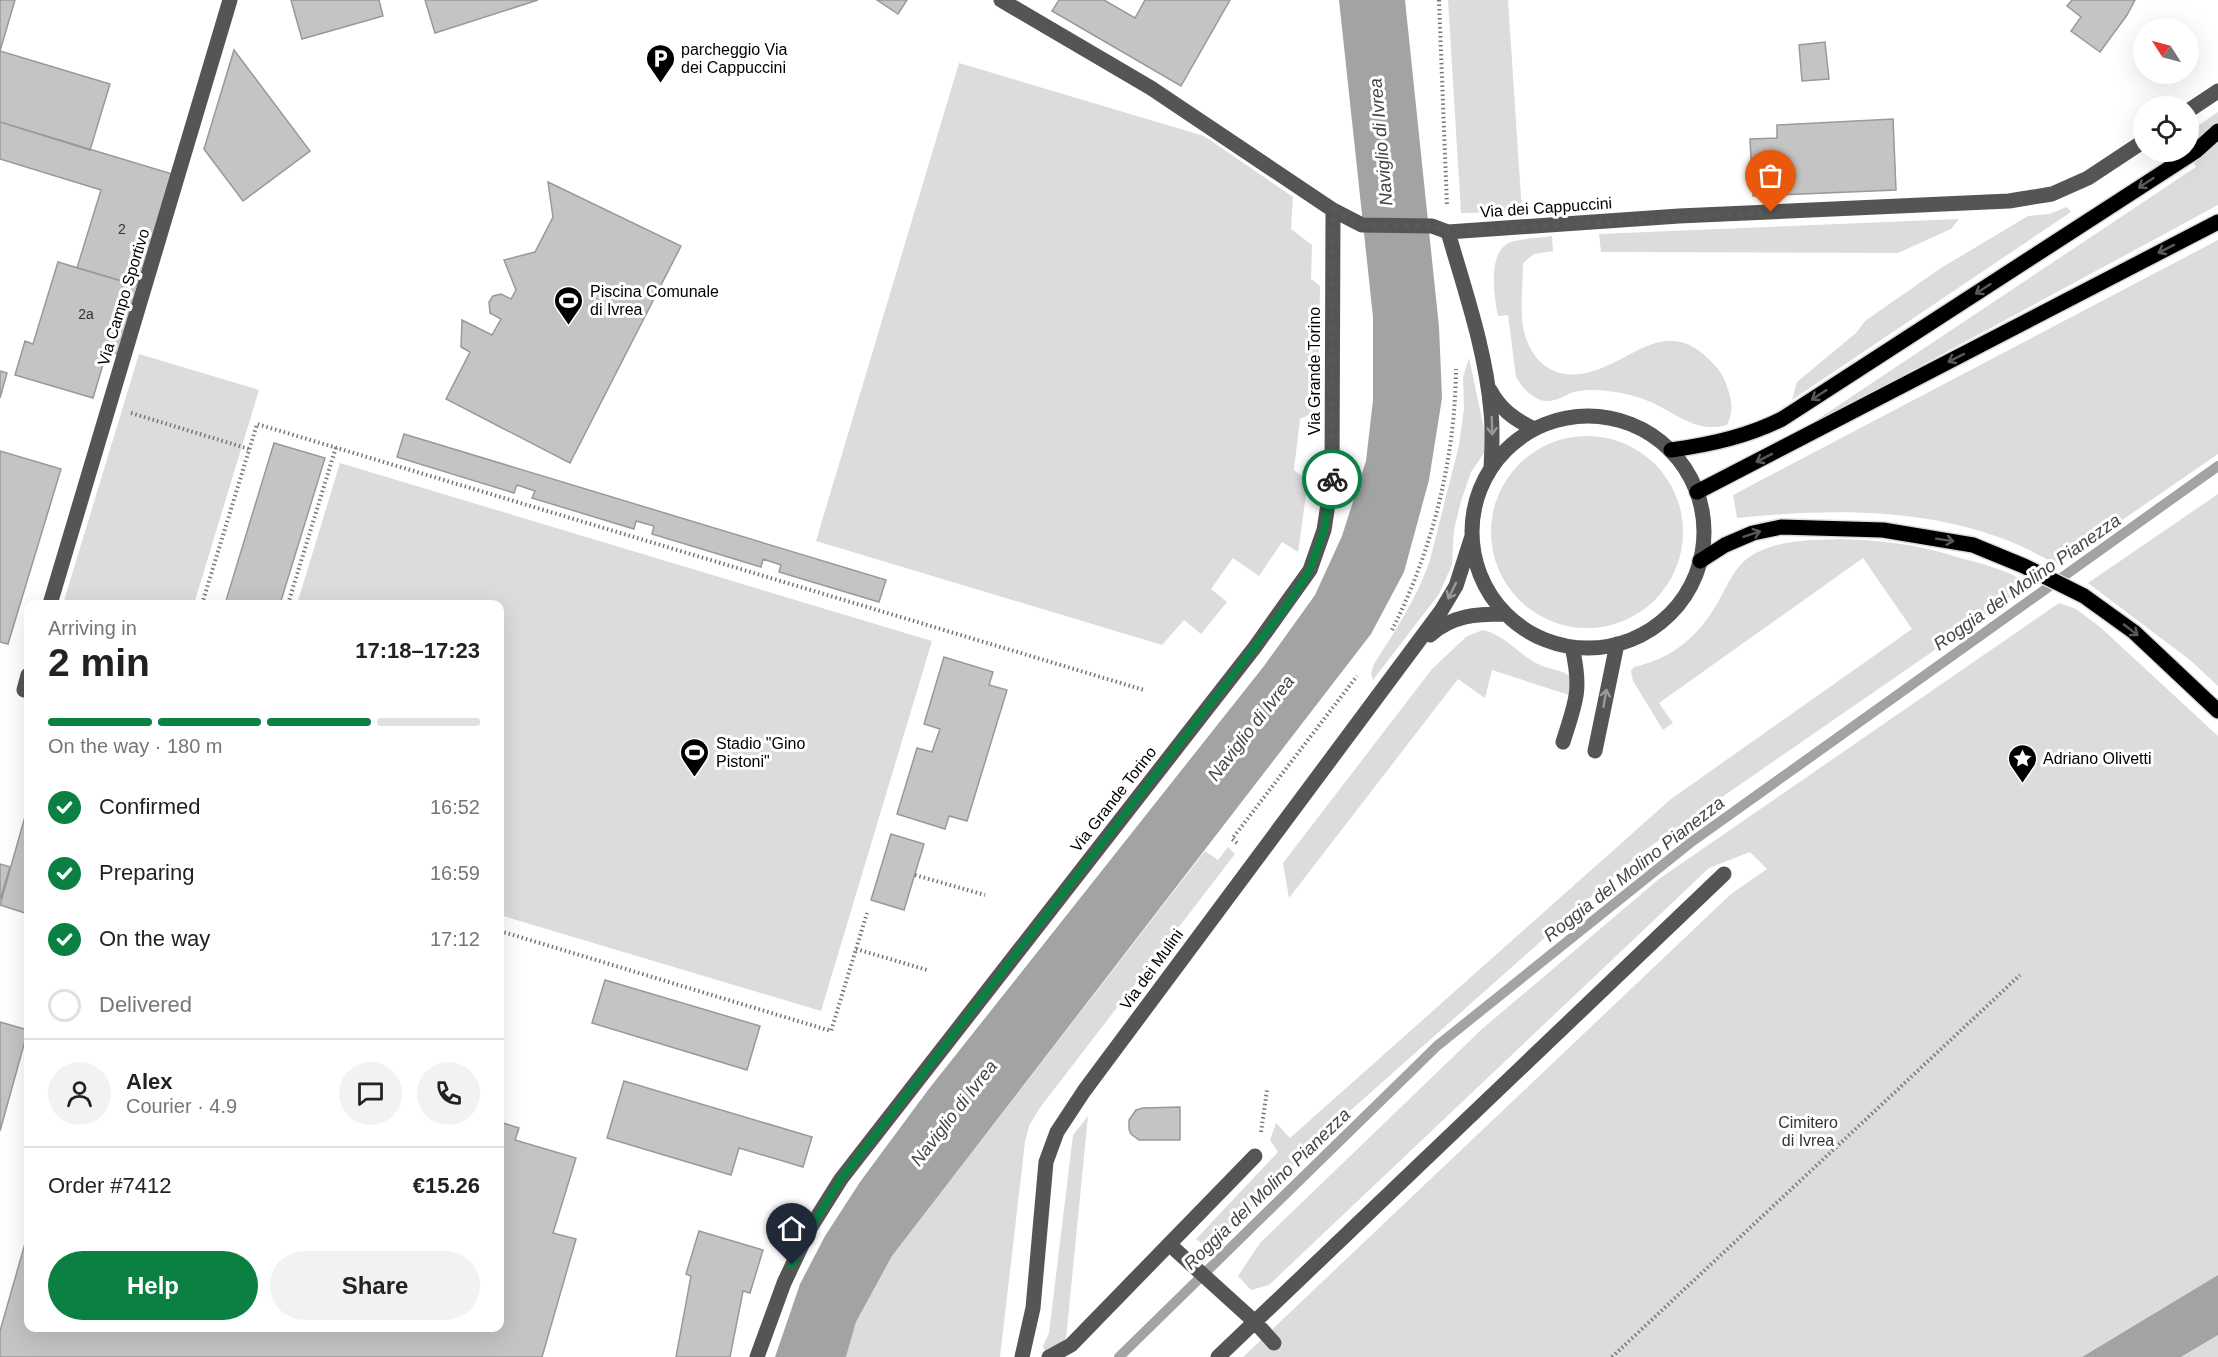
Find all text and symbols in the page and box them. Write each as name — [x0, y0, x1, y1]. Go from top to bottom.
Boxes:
north arrow — [2133, 18, 2199, 84]
map controls — [2133, 18, 2199, 162]
place label: parcheggio Via dei Cappuccini — [681, 41, 788, 76]
parking icon: parcheggio Via dei Cappuccini — [644, 42, 676, 84]
water label: Naviglio di Ivrea — [1365, 77, 1397, 207]
button: locate — [2133, 96, 2199, 162]
pin — [1745, 150, 1796, 212]
icon: bag — [1754, 159, 1787, 192]
one-way arrow — [2139, 177, 2155, 189]
street label: Via dei Cappuccini — [1479, 194, 1613, 221]
house number: 2 — [118, 221, 126, 237]
street label: Via Campo Sportivo — [95, 227, 152, 368]
one-way arrow — [2158, 243, 2175, 255]
place label: Piscina Comunale di Ivrea — [590, 283, 719, 318]
one-way arrow — [1975, 283, 1992, 295]
sports icon: Piscina Comunale di Ivrea — [553, 284, 585, 326]
house number: 2a — [78, 306, 94, 322]
street label: Via Grande Torino — [1306, 307, 1323, 435]
one-way arrow — [1947, 353, 1965, 364]
one-way arrow — [1811, 389, 1828, 401]
one-way arrow — [1486, 416, 1498, 436]
courier — [1302, 449, 1362, 509]
one-way arrow — [1755, 452, 1773, 464]
icon: bike — [1316, 463, 1349, 496]
water label: Roggia del Molino Pianezza — [1930, 510, 2124, 654]
one-way arrow — [1742, 528, 1761, 539]
one-way arrow — [1935, 535, 1954, 546]
one-way arrow — [1446, 581, 1458, 599]
text: Arriving in — [48, 617, 137, 639]
one-way arrow — [2123, 624, 2139, 637]
text: 17:18–17:23 — [355, 638, 480, 663]
text: 2 min — [48, 641, 150, 684]
water label: Naviglio di Ivrea — [1204, 671, 1298, 785]
one-way arrow — [1600, 688, 1611, 708]
text: On the way · 180 m — [48, 735, 223, 757]
place label: Stadio "Gino Pistoni" — [716, 735, 805, 770]
sports icon: Stadio "Gino Pistoni" — [679, 736, 711, 778]
place icon: Adriano Olivetti — [2006, 742, 2038, 784]
street label: Via Grande Torino — [1067, 743, 1160, 855]
place label: Adriano Olivetti — [2043, 750, 2152, 767]
icon: check — [48, 791, 81, 824]
water label: Roggia del Molino Pianezza — [1540, 792, 1728, 946]
text: Confirmed — [99, 794, 200, 819]
text: 16:52 — [430, 796, 480, 818]
icon: check — [48, 857, 81, 890]
text: Preparing — [99, 860, 194, 885]
text: 16:59 — [430, 862, 480, 884]
icon: check — [48, 923, 81, 956]
text: On the way — [99, 926, 210, 951]
street label: Via dei Mulini — [1117, 926, 1186, 1013]
text: 17:12 — [430, 928, 480, 950]
text: Delivered — [99, 992, 192, 1017]
water label: Naviglio di Ivrea — [907, 1056, 1001, 1170]
button: person — [48, 1062, 111, 1125]
button: chat — [339, 1062, 402, 1125]
button: phone — [417, 1062, 480, 1125]
text: Alex — [126, 1069, 172, 1094]
text: Courier · 4.9 — [126, 1095, 237, 1117]
water label: Roggia del Molino Pianezza — [1180, 1104, 1354, 1274]
park label: Cimitero di Ivrea — [1778, 1114, 1838, 1149]
text: Order #7412 — [48, 1173, 172, 1198]
text: €15.26 — [413, 1173, 480, 1198]
pin — [766, 1203, 817, 1265]
icon: home — [775, 1212, 808, 1245]
button: Help — [48, 1251, 258, 1320]
button: Share — [270, 1251, 480, 1320]

